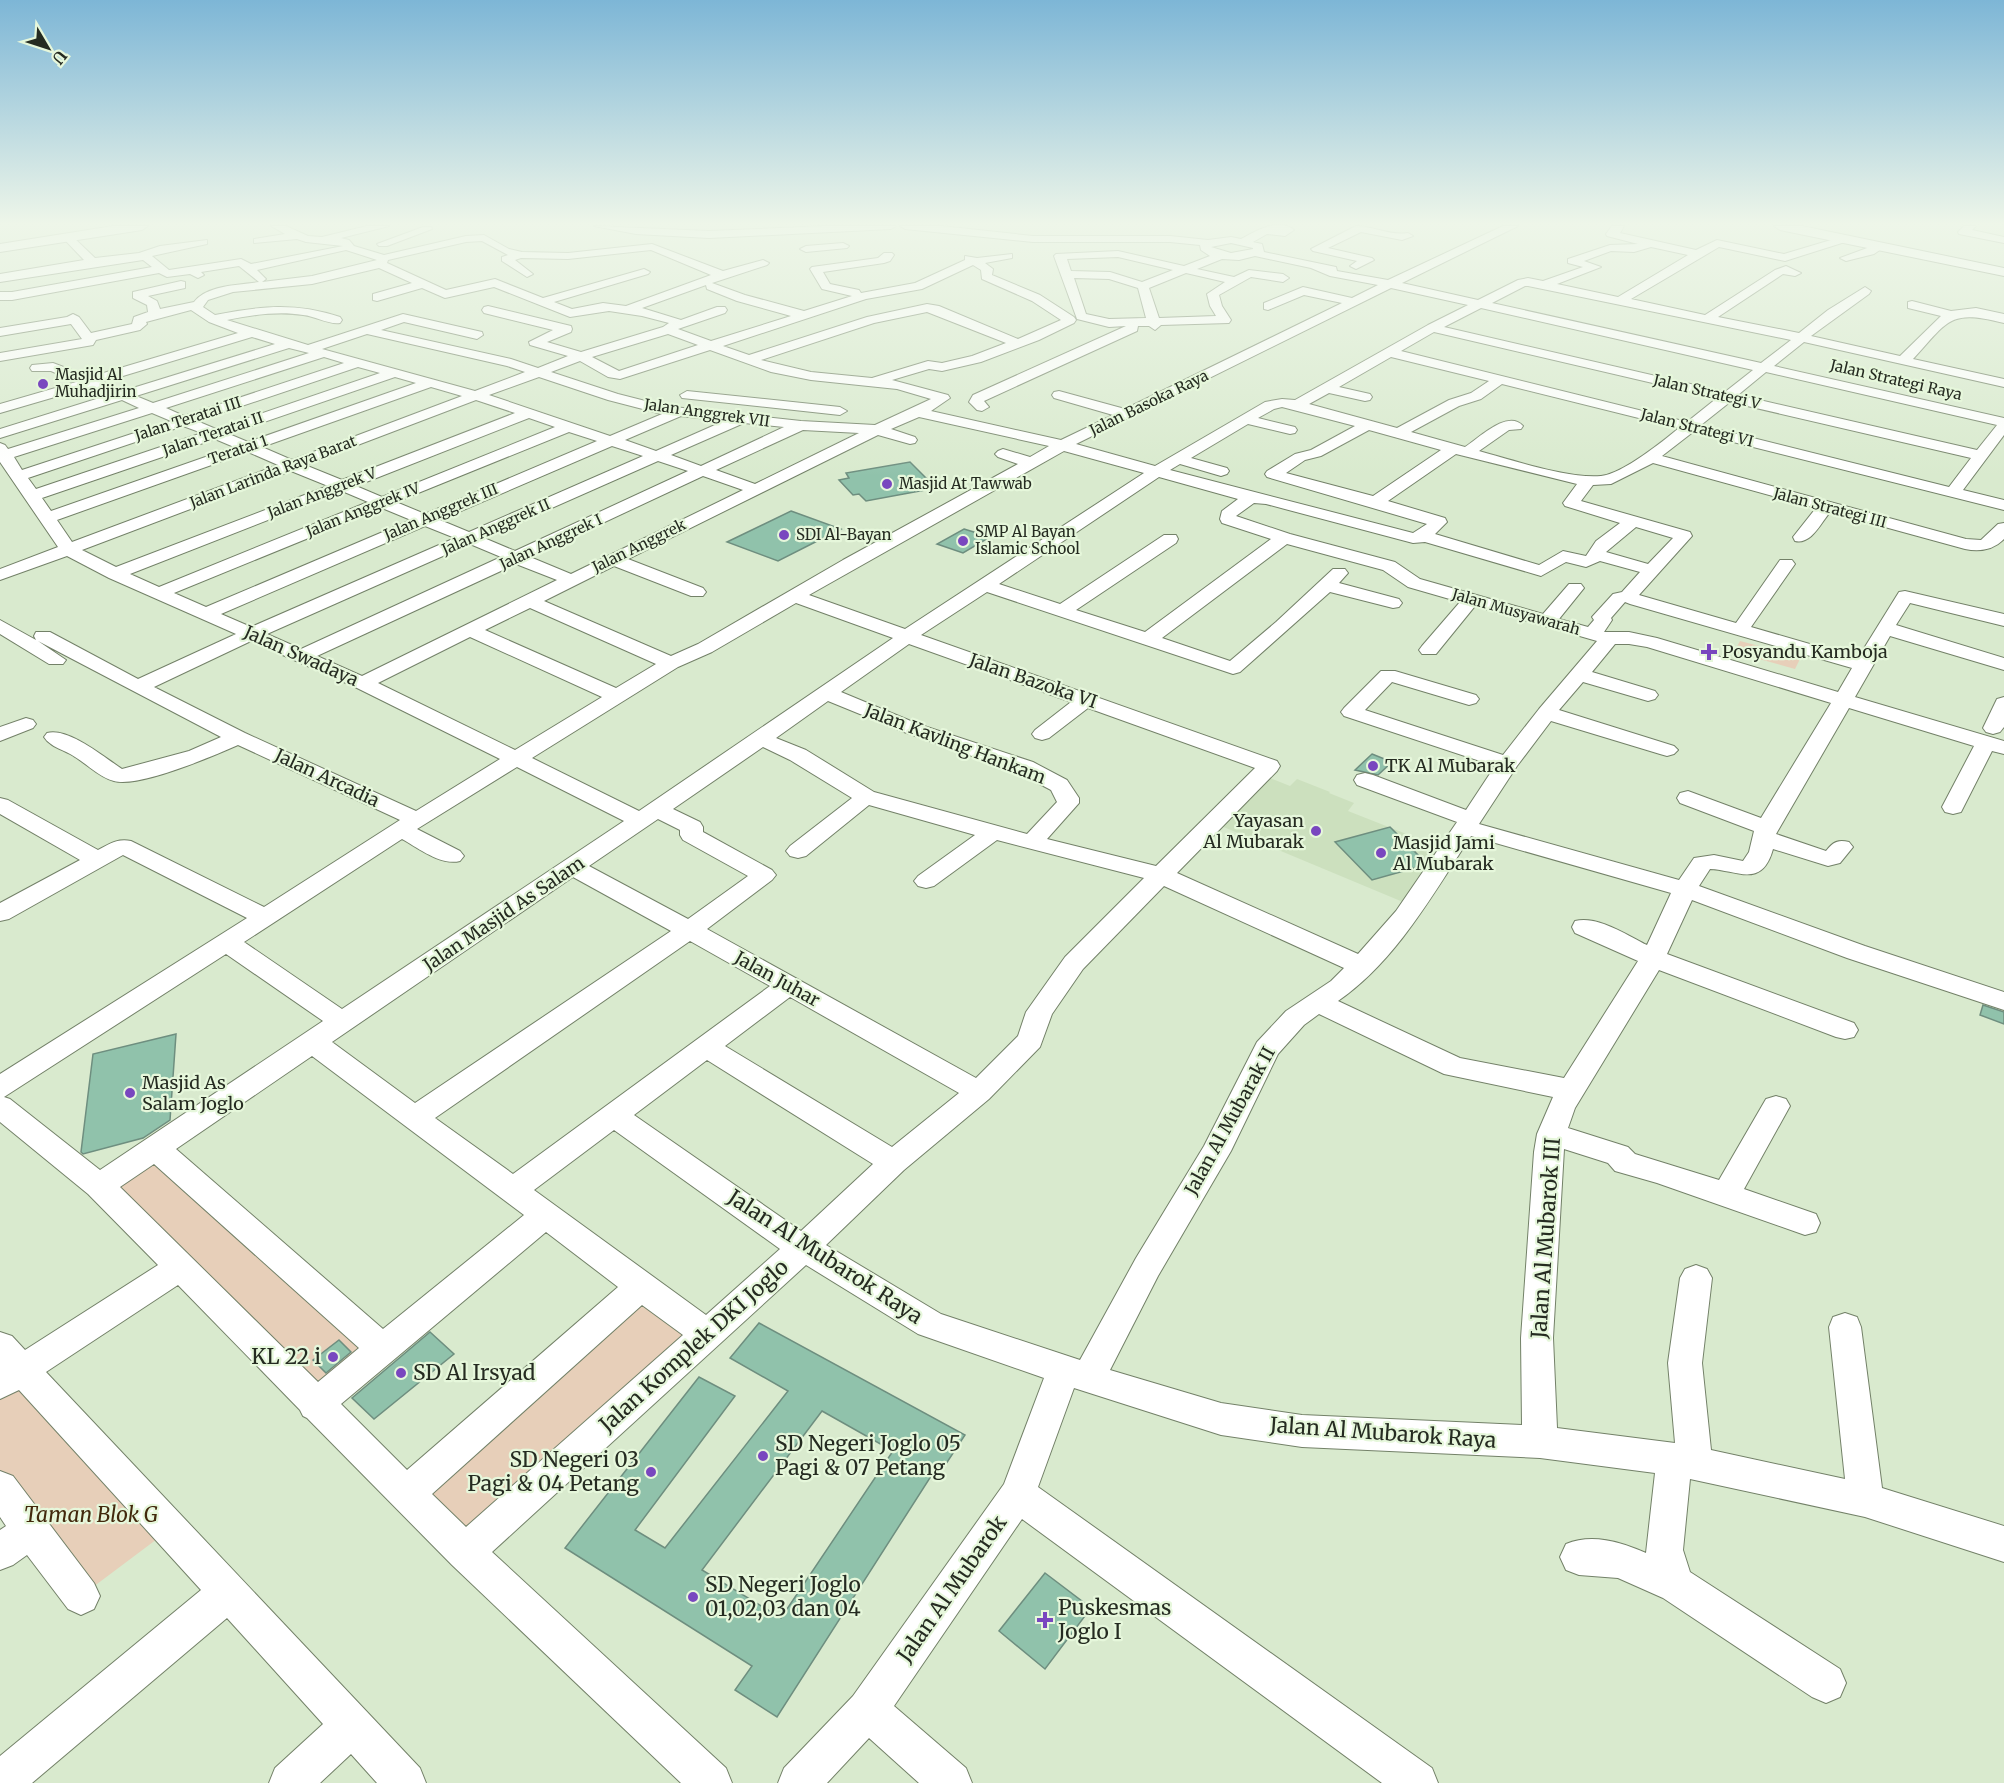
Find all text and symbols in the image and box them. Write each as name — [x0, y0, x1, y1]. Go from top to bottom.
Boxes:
north arrow — [18, 18, 78, 78]
text: U — [48, 47, 71, 68]
street label: Jalan Strategi Raya — [1827, 355, 1964, 404]
place label: Masjid Al Muhadjirin — [55, 365, 137, 401]
street label: Jalan Basoka Raya — [1085, 366, 1211, 440]
street label: Jalan Strategi V — [1651, 370, 1764, 413]
marker: Masjid Al Muhadjirin — [36, 377, 50, 391]
street label: Jalan Teratai III — [132, 393, 244, 445]
street label: Jalan Anggrek VII — [642, 394, 771, 431]
street label: Jalan Strategi VI — [1638, 404, 1755, 451]
street label: Jalan Teratai II — [160, 408, 266, 460]
street label: Teratai 1 — [206, 430, 270, 469]
street label: Jalan Larinda Raya Barat — [186, 431, 359, 512]
street label: Jalan Anggrek V — [264, 463, 380, 522]
place label: Masjid At Tawwab — [899, 474, 1032, 493]
marker: Masjid At Tawwab — [880, 477, 894, 491]
street label: Jalan Anggrek IV — [302, 478, 423, 541]
street label: Jalan Anggrek III — [381, 480, 501, 544]
street label: Jalan Strategi III — [1770, 483, 1889, 532]
street label: Jalan Anggrek II — [496, 509, 605, 574]
street label: Jalan Anggrek I — [497, 510, 605, 574]
street label: Jalan Anggrek — [588, 514, 689, 577]
place label: SMP Al Bayan Islamic School — [975, 522, 1080, 558]
place label: SDI Al-Bayan — [796, 525, 892, 544]
marker: SDI Al-Bayan — [777, 528, 791, 542]
marker: SMP Al Bayan Islamic School — [956, 534, 970, 548]
street label: Jalan Musyawarah — [1449, 584, 1582, 639]
street label: Jalan Swadaya — [239, 620, 362, 691]
place label: Posyandu Kamboja — [1722, 640, 1888, 663]
marker: Posyandu Kamboja — [1700, 643, 1718, 661]
street label: Jalan Bazoka VI — [965, 648, 1100, 713]
street label: Jalan Kavling Hankam — [860, 698, 1049, 789]
street label: Jalan Arcadia — [270, 743, 384, 812]
place label: TK Al Mubarak — [1385, 754, 1516, 777]
marker: TK Al Mubarak — [1366, 759, 1380, 773]
place label: Yayasan Al Mubarak — [1202, 809, 1305, 853]
marker: Yayasan Al Mubarak — [1309, 824, 1323, 838]
place label: Masjid Jami Al Mubarak — [1392, 831, 1495, 875]
marker: Masjid Jami Al Mubarak — [1374, 846, 1388, 860]
street label: Jalan Masjid As Salam — [418, 851, 589, 977]
street label: Jalan Juhar — [730, 945, 824, 1011]
street label: Jalan Al Mubarak II — [1179, 1043, 1280, 1200]
place label: Masjid As Salam Joglo — [142, 1071, 244, 1115]
marker: Masjid As Salam Joglo — [123, 1086, 137, 1100]
street label: Jalan Al Mubarok III — [1525, 1136, 1566, 1340]
street label: Jalan Al Mubarok Raya — [722, 1183, 928, 1330]
street label: Jalan Komplek DKI Joglo — [593, 1254, 794, 1438]
place label: KL 22 i — [251, 1343, 321, 1370]
marker: KL 22 i — [326, 1350, 340, 1364]
place label: SD Al Irsyad — [413, 1359, 536, 1386]
marker: SD Al Irsyad — [394, 1366, 408, 1380]
street label: Jalan Al Mubarok Raya — [1268, 1411, 1497, 1454]
place label: SD Negeri Joglo 05 Pagi & 07 Petang — [775, 1430, 961, 1481]
place label: SD Negeri 03 Pagi & 04 Petang — [468, 1446, 639, 1497]
marker: SD Negeri Joglo 05 Pagi & 07 Petang — [756, 1449, 770, 1463]
marker: SD Negeri 03 Pagi & 04 Petang — [644, 1465, 658, 1479]
park label: Taman Blok G — [24, 1501, 158, 1528]
street label: Jalan Al Mubarok — [890, 1509, 1013, 1668]
place label: SD Negeri Joglo 01,02,03 dan 04 — [705, 1571, 861, 1622]
marker: SD Negeri Joglo 01,02,03 dan 04 — [686, 1590, 700, 1604]
place label: Puskesmas Joglo I — [1057, 1594, 1171, 1645]
marker: Puskesmas Joglo I — [1036, 1611, 1054, 1629]

